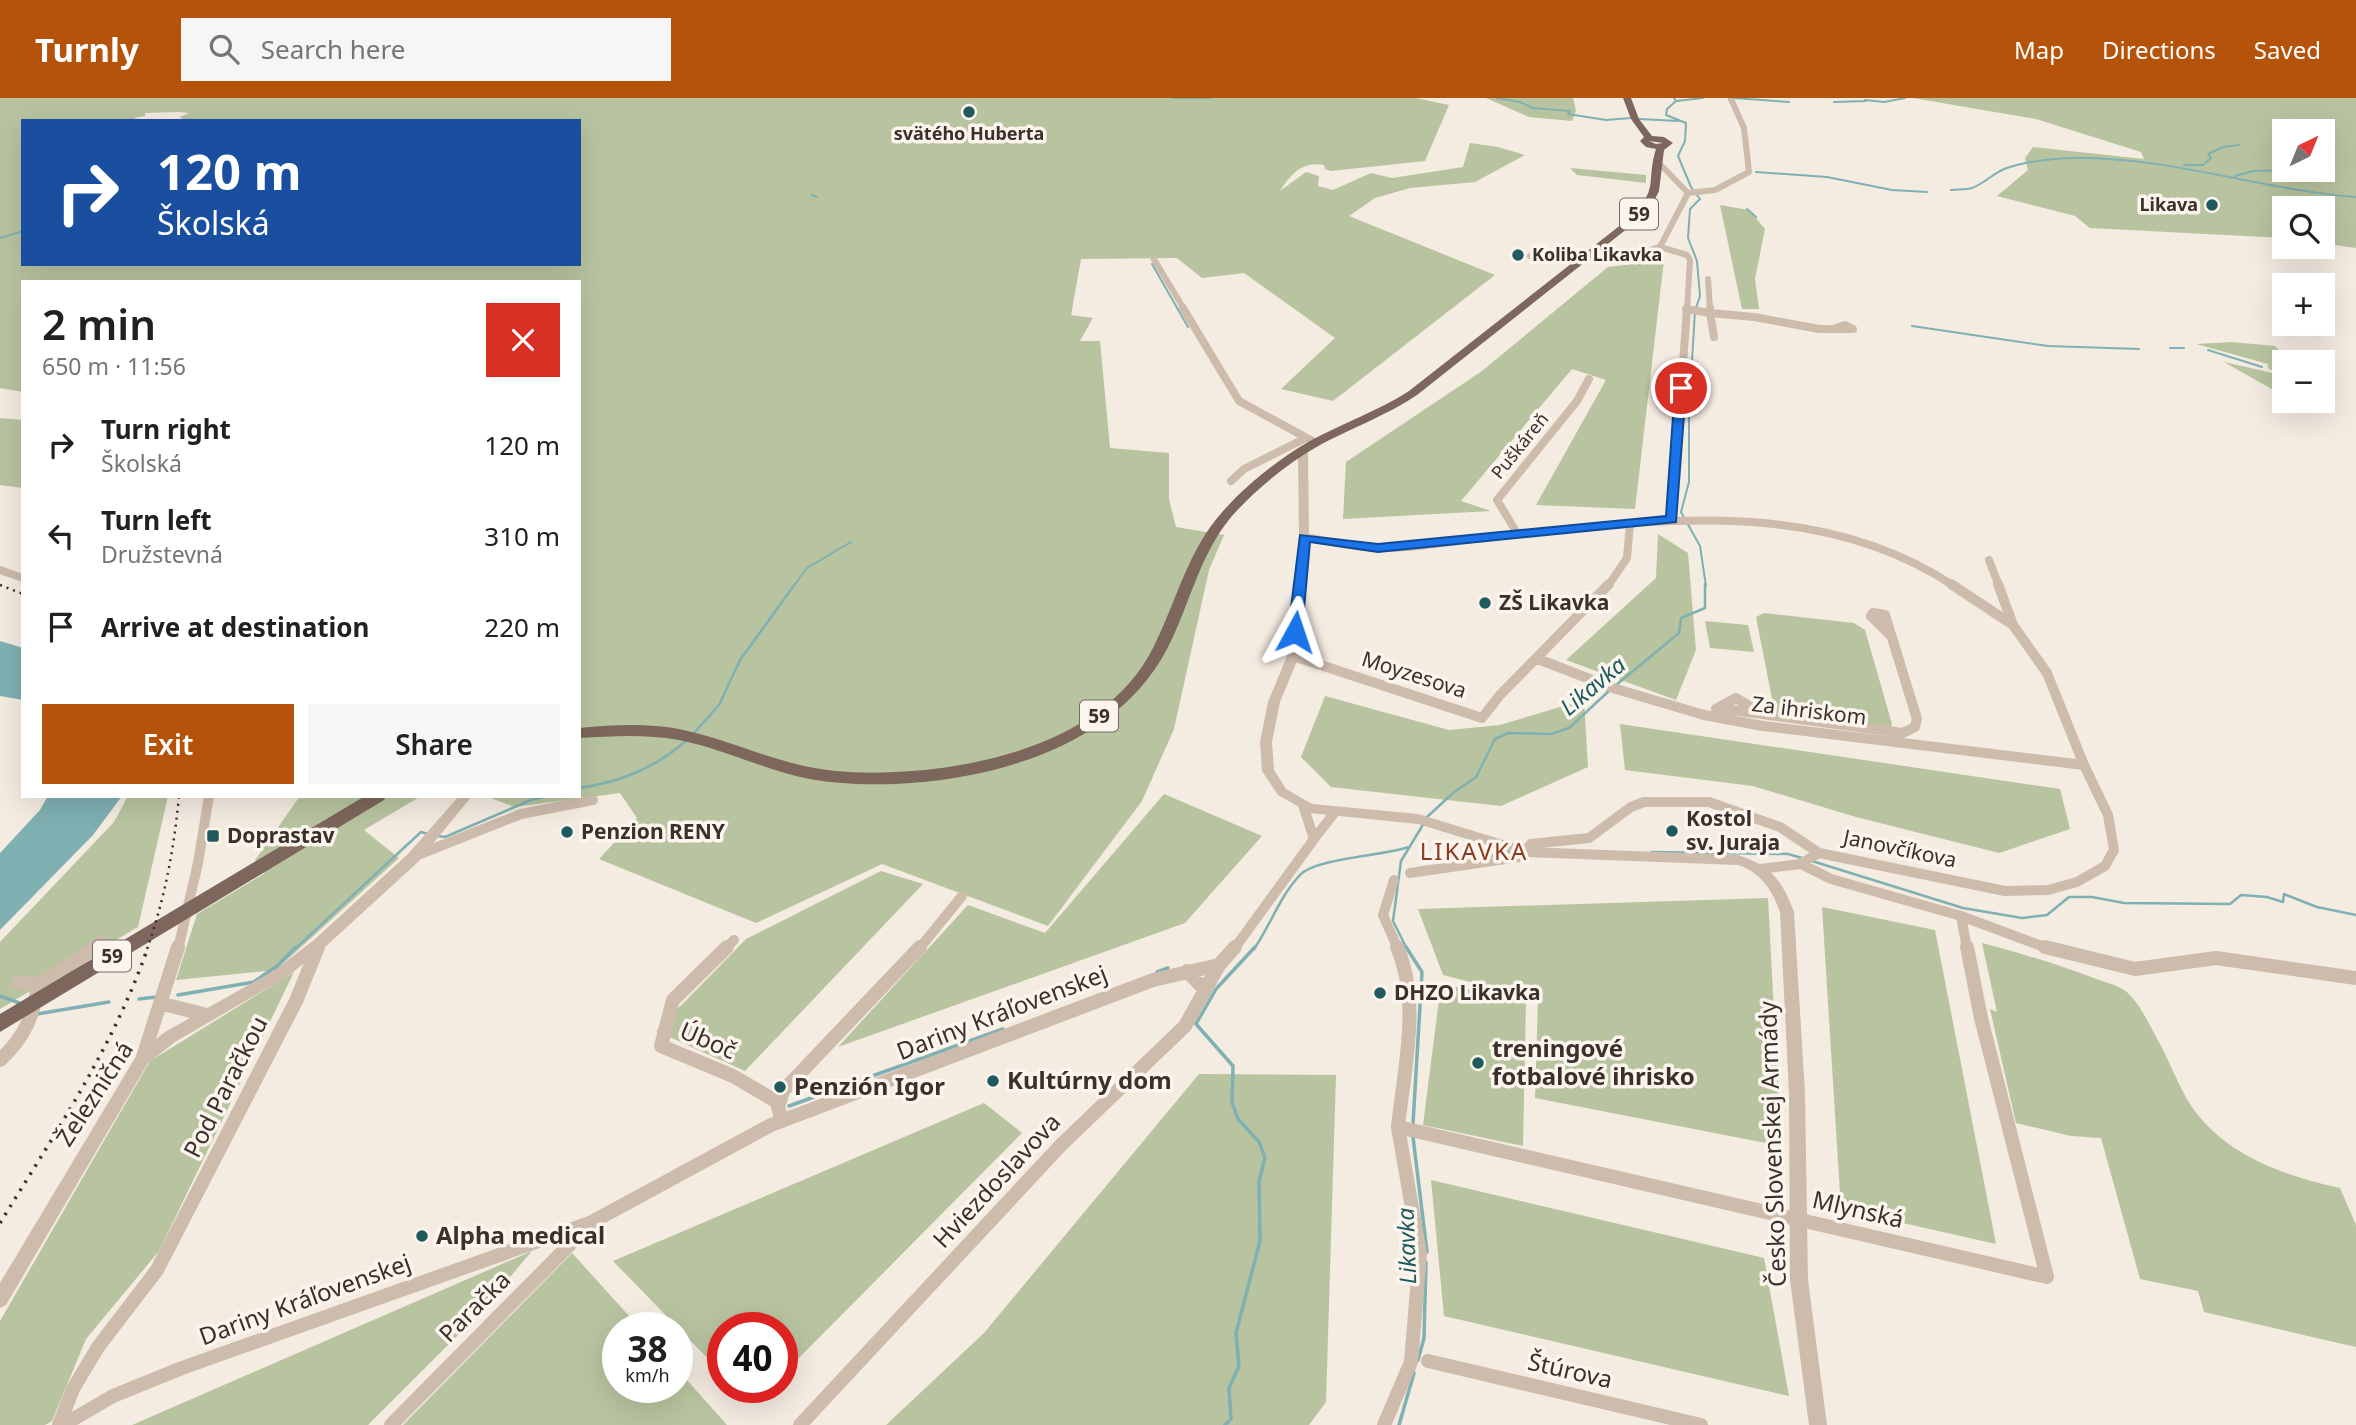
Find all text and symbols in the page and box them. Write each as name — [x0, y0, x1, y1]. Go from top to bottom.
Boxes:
search box — [181, 18, 671, 81]
text: Turnly — [35, 27, 139, 72]
icon: search — [205, 30, 243, 68]
text: Search here — [261, 31, 405, 67]
text: Map — [2014, 33, 2064, 66]
text: Directions — [2102, 33, 2216, 66]
text: Saved — [2254, 33, 2321, 66]
marker: svätého Huberta — [961, 104, 977, 120]
north arrow — [2272, 119, 2334, 182]
map controls — [2272, 119, 2335, 413]
place label: svätého Huberta — [894, 121, 1044, 145]
text: 120 m — [157, 138, 302, 204]
icon: right — [42, 147, 133, 238]
place label: Likava — [2140, 192, 2198, 216]
button: search — [2272, 196, 2335, 259]
marker: Likava — [2204, 197, 2220, 213]
road number: 59 — [1620, 198, 1658, 230]
text: Školská — [157, 201, 270, 244]
place label: Koliba Likavka — [1532, 242, 1662, 266]
marker: Koliba Likavka — [1510, 247, 1526, 263]
button: + — [2272, 273, 2335, 336]
text: 2 min — [42, 295, 156, 352]
button: close — [486, 303, 560, 377]
text: 650 m · 11:56 — [42, 350, 186, 382]
button: − — [2272, 350, 2335, 413]
pin — [1651, 358, 1711, 418]
icon: arrive — [1662, 369, 1700, 407]
street label: Puškáreň — [1485, 407, 1553, 484]
text: Turn right — [101, 411, 231, 447]
icon: right — [42, 426, 80, 464]
text: 120 m — [484, 427, 560, 463]
text: Školská — [101, 447, 182, 479]
text: Turn left — [101, 502, 212, 538]
icon: left — [42, 517, 80, 555]
text: 310 m — [484, 518, 560, 554]
text: Družstevná — [101, 538, 223, 570]
place label: ZŠ Likavka — [1499, 588, 1609, 616]
position arrow — [1258, 595, 1332, 669]
marker: ZŠ Likavka — [1477, 595, 1493, 611]
icon: arrive — [42, 608, 80, 646]
text: Arrive at destination — [101, 609, 370, 645]
text: 220 m — [484, 609, 560, 645]
street label: Moyzesova — [1358, 644, 1470, 704]
water label: Likavka — [1553, 648, 1632, 722]
street label: Za ihriskom — [1750, 689, 1868, 731]
road number: 59 — [1080, 701, 1118, 732]
button: Exit — [42, 704, 294, 784]
button: Share — [308, 704, 560, 784]
place label: Kostol sv. Juraja — [1686, 804, 1780, 856]
place label: Penzion RENY — [581, 817, 726, 845]
place label: Doprastav — [227, 821, 335, 849]
street label: Janovčíkova — [1839, 822, 1959, 874]
marker: Kostol sv. Juraja — [1664, 823, 1680, 839]
marker: Penzion RENY — [559, 824, 575, 840]
marker: Doprastav — [205, 828, 221, 844]
district label: LIKAVKA — [1420, 834, 1528, 867]
road number: 59 — [93, 940, 131, 972]
street label: Dariny Kráľovenskej — [891, 956, 1111, 1067]
place label: DHZO Likavka — [1394, 978, 1541, 1006]
marker: DHZO Likavka — [1372, 985, 1388, 1001]
street label: Česko Slovenskej Armády — [1750, 1000, 1793, 1288]
street label: Pod Paračkou — [175, 1010, 274, 1163]
street label: Úboč — [675, 1013, 742, 1066]
place label: treningové fotbalové ihrisko — [1492, 1031, 1695, 1092]
street label: Železničná — [48, 1034, 140, 1152]
marker: treningové fotbalové ihrisko — [1470, 1055, 1486, 1071]
place label: Kultúrny dom — [1007, 1063, 1172, 1096]
place label: Penzión Igor — [794, 1069, 945, 1102]
marker: Kultúrny dom — [985, 1073, 1001, 1089]
marker: Penzión Igor — [772, 1079, 788, 1095]
street label: Hviezdoslavova — [925, 1105, 1067, 1255]
street label: Mlynská — [1809, 1182, 1907, 1235]
water label: Likavka — [1389, 1207, 1423, 1285]
place label: Alpha medical — [436, 1218, 605, 1251]
marker: Alpha medical — [414, 1228, 430, 1244]
street label: Dariny Kráľovenskej — [194, 1245, 415, 1352]
street label: Paračka — [431, 1263, 517, 1349]
speed limit sign: 40 — [707, 1312, 798, 1403]
text: 38 — [627, 1325, 668, 1372]
street label: Štúrova — [1525, 1344, 1616, 1395]
text: km/h — [625, 1363, 670, 1387]

